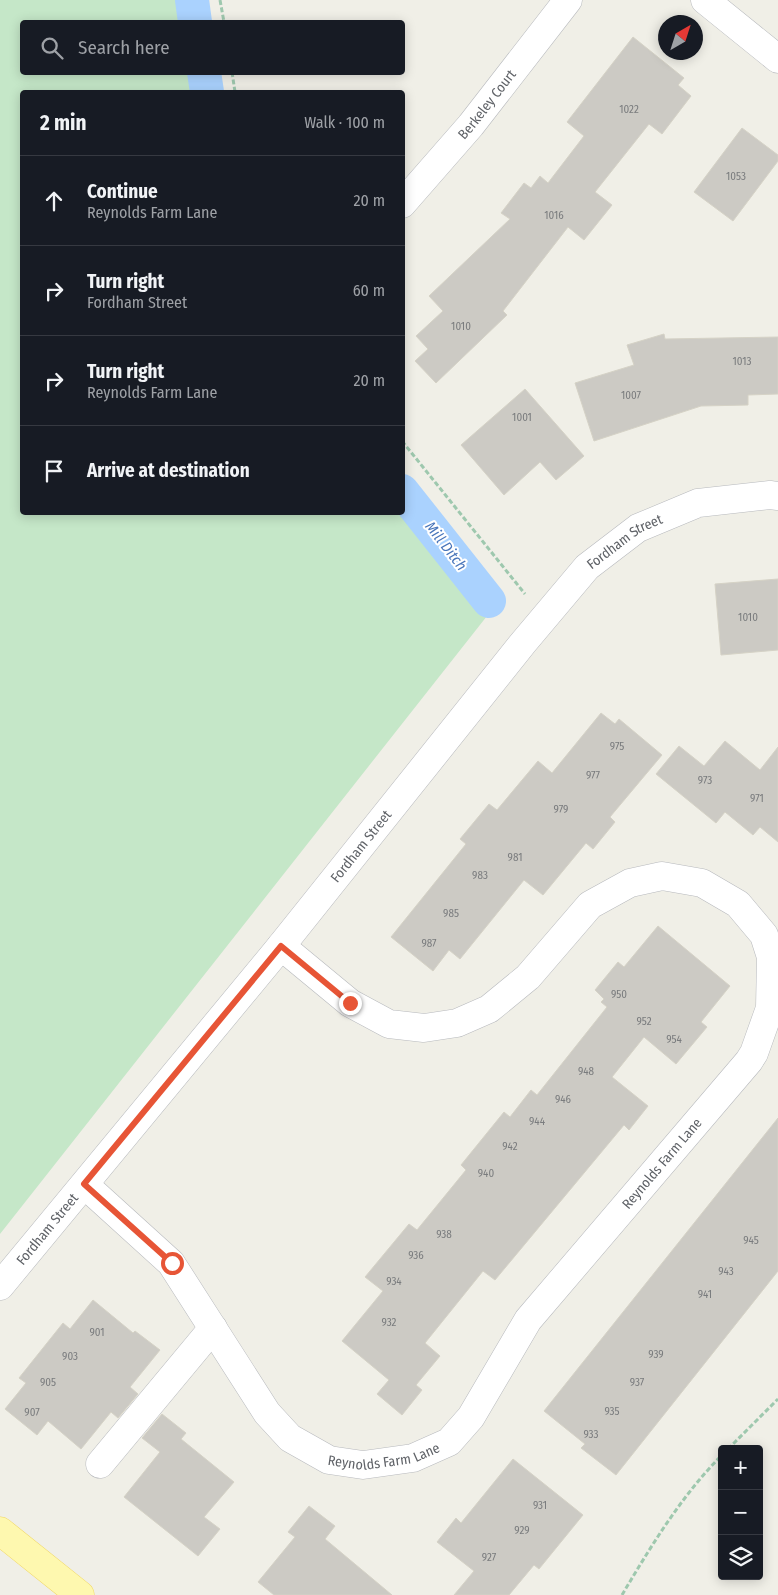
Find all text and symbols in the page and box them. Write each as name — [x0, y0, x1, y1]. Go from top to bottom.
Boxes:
north arrow — [658, 15, 703, 60]
search box — [20, 20, 405, 75]
icon: search — [38, 34, 66, 62]
text: Search here — [78, 36, 170, 59]
street label: Berkeley Court — [455, 66, 520, 143]
house number: 1022 — [619, 103, 639, 116]
text: 2 min — [40, 110, 87, 136]
text: Walk · 100 m — [304, 113, 385, 132]
house number: 1053 — [726, 170, 746, 183]
text: Continue — [87, 180, 158, 203]
icon: ahead — [40, 187, 68, 215]
text: 20 m — [354, 191, 385, 210]
text: Reynolds Farm Lane — [87, 203, 217, 222]
house number: 1016 — [544, 209, 564, 222]
text: Turn right — [87, 270, 164, 293]
icon: right — [40, 277, 68, 305]
text: 60 m — [353, 281, 385, 300]
text: Fordham Street — [87, 293, 187, 312]
house number: 1010 — [451, 320, 471, 333]
house number: 1013 — [733, 355, 752, 368]
text: Turn right — [87, 360, 164, 383]
icon: right — [40, 367, 68, 395]
text: 20 m — [354, 371, 385, 390]
text: Reynolds Farm Lane — [87, 383, 217, 402]
house number: 1007 — [621, 389, 642, 402]
house number: 1001 — [512, 411, 532, 424]
icon: arrive — [40, 457, 68, 485]
text: Arrive at destination — [87, 459, 250, 482]
street label: Fordham Street — [584, 511, 665, 573]
water label: Mill Ditch — [421, 518, 471, 574]
house number: 1010 — [738, 611, 758, 624]
house number: 975 — [610, 740, 624, 753]
house number: 977 — [586, 769, 601, 782]
house number: 973 — [698, 774, 712, 787]
house number: 971 — [750, 792, 764, 805]
house number: 979 — [554, 803, 568, 816]
street label: Fordham Street — [327, 806, 396, 886]
house number: 981 — [508, 851, 522, 864]
house number: 983 — [472, 869, 488, 882]
house number: 985 — [443, 907, 459, 920]
house number: 987 — [421, 937, 437, 950]
house number: 950 — [611, 988, 627, 1001]
route end — [339, 992, 362, 1015]
house number: 952 — [636, 1015, 652, 1028]
house number: 954 — [666, 1033, 683, 1046]
house number: 948 — [578, 1065, 595, 1078]
house number: 946 — [555, 1093, 572, 1106]
house number: 944 — [529, 1115, 546, 1128]
street label: Reynolds Farm Lane — [619, 1115, 706, 1213]
house number: 942 — [502, 1140, 518, 1153]
house number: 940 — [478, 1167, 494, 1180]
street label: Fordham Street — [13, 1190, 82, 1269]
house number: 938 — [436, 1228, 452, 1241]
house number: 945 — [743, 1234, 759, 1247]
house number: 936 — [408, 1249, 424, 1262]
route start — [161, 1252, 184, 1275]
house number: 943 — [718, 1265, 734, 1278]
house number: 934 — [386, 1275, 402, 1288]
house number: 941 — [698, 1288, 712, 1301]
house number: 932 — [382, 1316, 397, 1329]
house number: 901 — [89, 1326, 105, 1339]
house number: 939 — [648, 1348, 664, 1361]
house number: 903 — [62, 1350, 78, 1363]
house number: 905 — [40, 1376, 56, 1389]
house number: 937 — [630, 1376, 645, 1389]
house number: 935 — [604, 1405, 620, 1418]
house number: 907 — [24, 1406, 40, 1419]
house number: 933 — [583, 1428, 599, 1441]
street label: Reynolds Farm Lane — [327, 1439, 443, 1474]
map controls — [718, 1445, 763, 1580]
button: + — [718, 1445, 763, 1490]
button: − — [718, 1490, 763, 1535]
house number: 931 — [533, 1499, 547, 1512]
house number: 929 — [514, 1524, 530, 1537]
button: layers — [718, 1535, 763, 1580]
house number: 927 — [482, 1551, 497, 1564]

